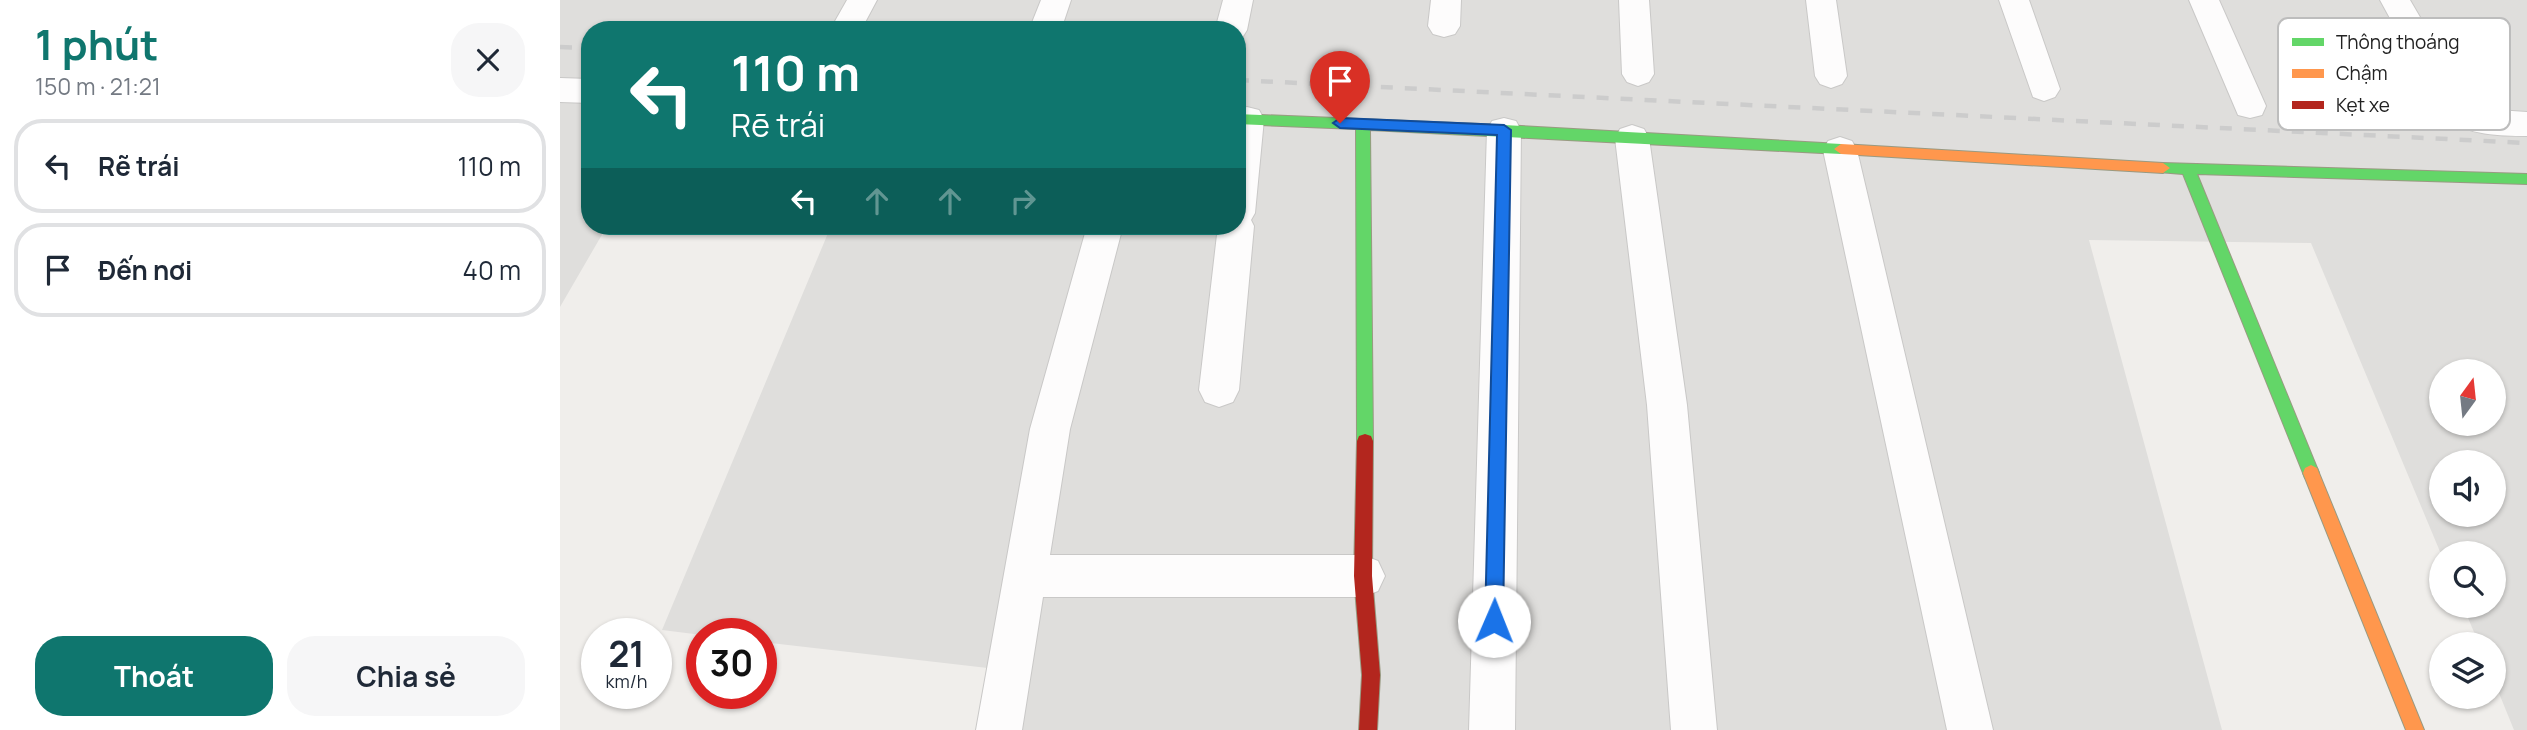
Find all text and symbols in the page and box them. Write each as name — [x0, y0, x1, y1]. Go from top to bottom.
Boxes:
text: 1 phút — [35, 15, 158, 73]
legend — [2278, 18, 2510, 130]
button: close — [451, 23, 525, 97]
text: Thông thoáng — [2336, 29, 2459, 55]
text: 110 m — [731, 39, 860, 106]
icon: left — [616, 49, 707, 140]
pin — [1310, 51, 1370, 123]
text: Chậm — [2336, 60, 2388, 86]
icon: arrive — [1321, 62, 1359, 100]
text: 150 m · 21:21 — [35, 70, 161, 102]
text: Kẹt xe — [2336, 92, 2390, 118]
text: Rẽ trái — [731, 103, 825, 147]
icon: left — [39, 147, 77, 185]
text: Rẽ trái — [98, 148, 180, 184]
text: 110 m — [458, 148, 521, 184]
icon: left — [785, 182, 823, 220]
icon: ahead — [858, 182, 896, 220]
icon: ahead — [931, 182, 969, 220]
icon: right — [1004, 182, 1042, 220]
icon: arrive — [39, 251, 77, 289]
text: Đến nơi — [98, 252, 192, 288]
text: 40 m — [463, 252, 521, 288]
north arrow — [2429, 359, 2506, 436]
map controls — [2429, 359, 2506, 709]
button: sound — [2429, 450, 2506, 527]
button: search — [2429, 541, 2506, 618]
position arrow — [1457, 584, 1531, 658]
speed limit sign: 30 — [686, 618, 777, 709]
text: 21 — [608, 630, 645, 678]
button: layers — [2429, 632, 2506, 709]
button: Thoát — [35, 636, 273, 716]
button: Chia sẻ — [287, 636, 525, 716]
text: km/h — [606, 669, 647, 693]

